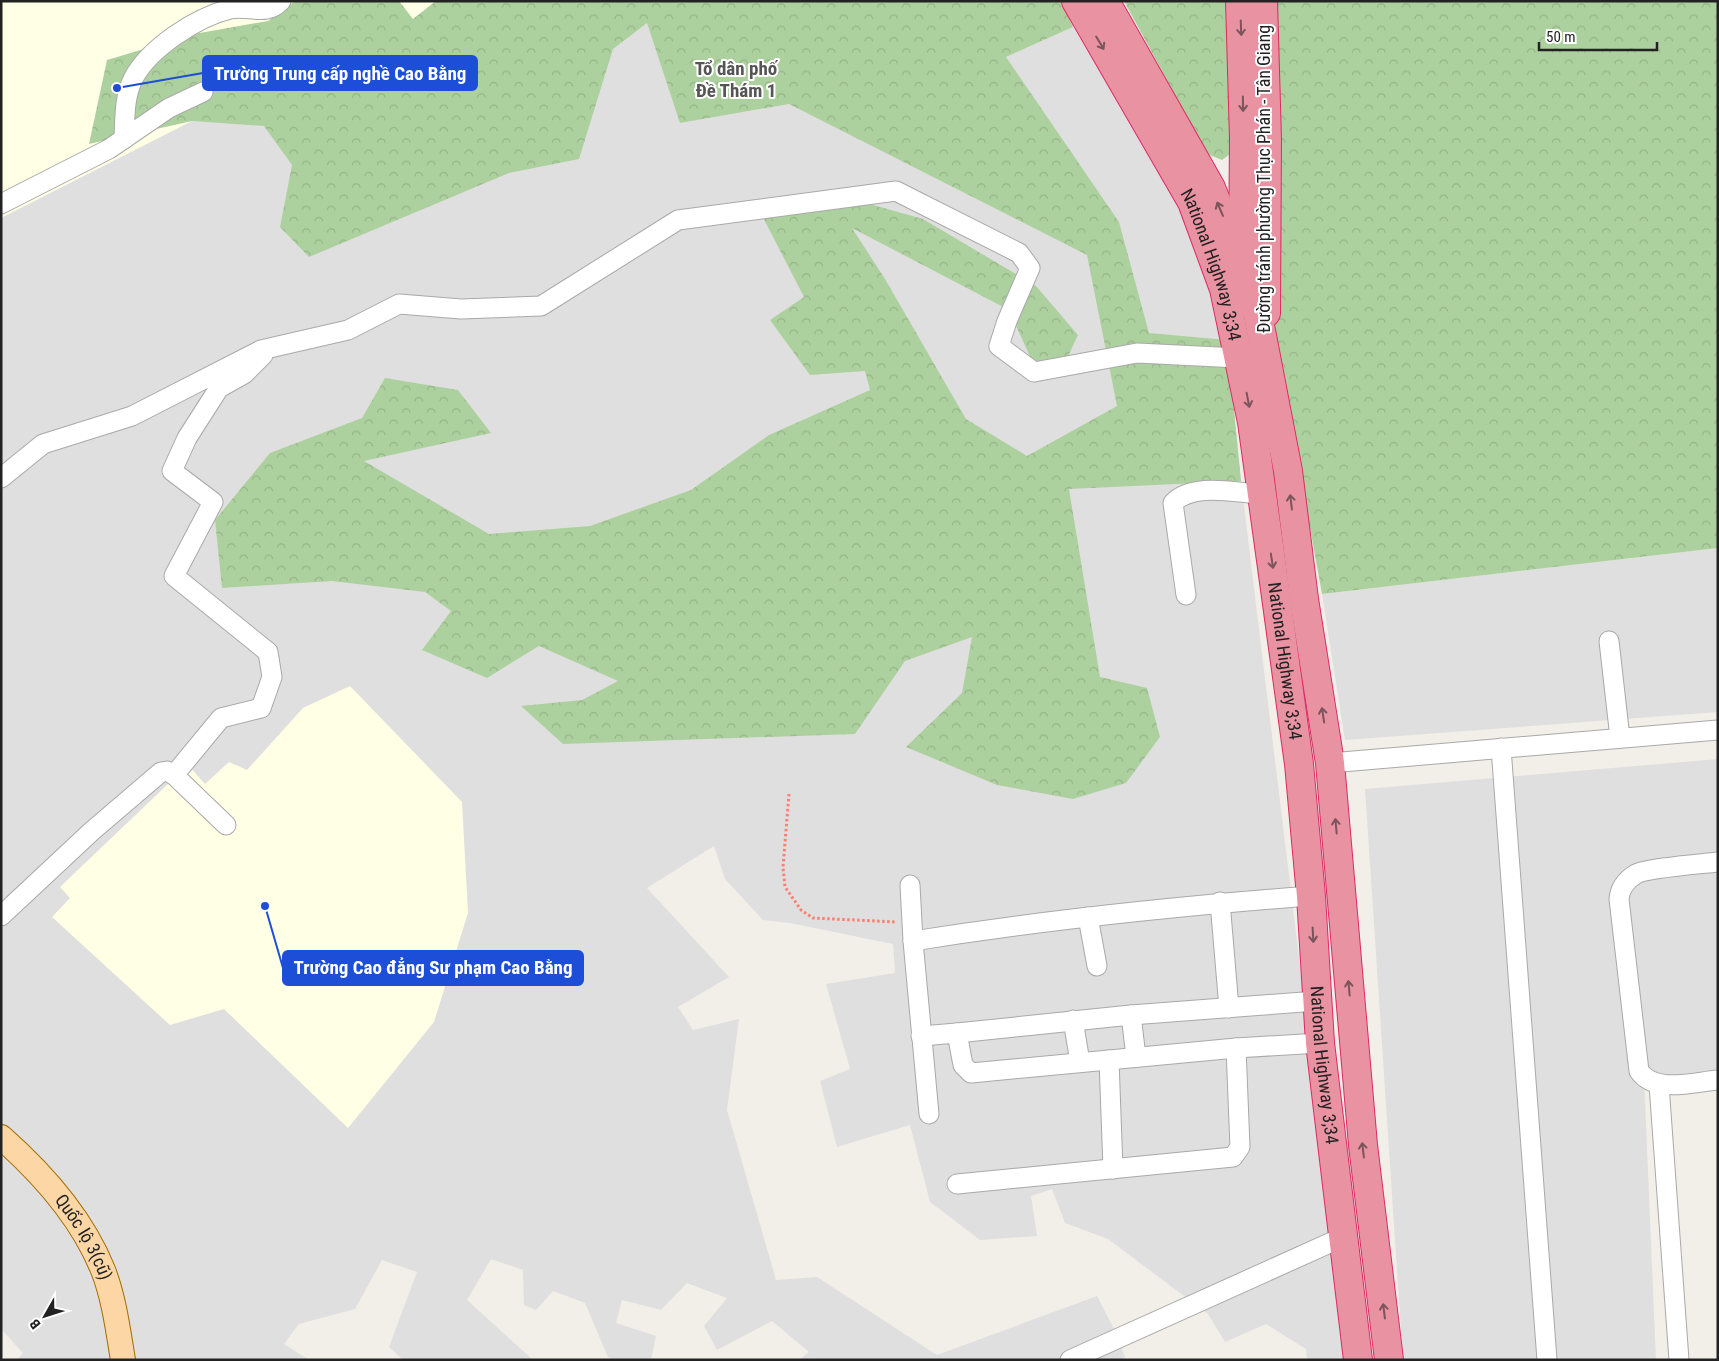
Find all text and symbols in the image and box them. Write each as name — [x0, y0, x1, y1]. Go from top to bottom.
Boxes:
one-way arrow — [1236, 20, 1246, 36]
scale bar — [1539, 20, 1656, 52]
street label: Đường tránh phường Thục Phán - Tân Giang — [1253, 25, 1274, 333]
text: 50 m — [1546, 28, 1576, 46]
one-way arrow — [1096, 36, 1106, 50]
callout: Trường Trung cấp nghề Cao Bằng — [203, 56, 477, 90]
district label: Tổ dân phố Đề Thám 1 — [695, 57, 779, 102]
text: Trường Trung cấp nghề Cao Bằng — [214, 62, 466, 85]
one-way arrow — [1238, 95, 1248, 111]
street label: National Highway 3;34 — [1177, 185, 1246, 343]
one-way arrow — [1214, 202, 1224, 217]
one-way arrow — [1244, 392, 1253, 408]
one-way arrow — [1286, 494, 1296, 510]
one-way arrow — [1267, 553, 1277, 569]
street label: National Highway 3;34 — [1264, 581, 1307, 741]
one-way arrow — [1317, 707, 1327, 723]
one-way arrow — [1331, 819, 1341, 835]
one-way arrow — [1309, 926, 1318, 942]
callout: Trường Cao đẳng Sư phạm Cao Bằng — [283, 951, 583, 985]
text: Trường Cao đẳng Sư phạm Cao Bằng — [293, 956, 573, 979]
one-way arrow — [1345, 981, 1354, 997]
street label: National Highway 3;34 — [1307, 985, 1343, 1145]
one-way arrow — [1358, 1142, 1368, 1158]
street label: Quốc lộ 3(cũ) — [51, 1190, 117, 1283]
north arrow — [20, 1291, 70, 1341]
one-way arrow — [1379, 1304, 1389, 1320]
text: B — [26, 1316, 44, 1332]

